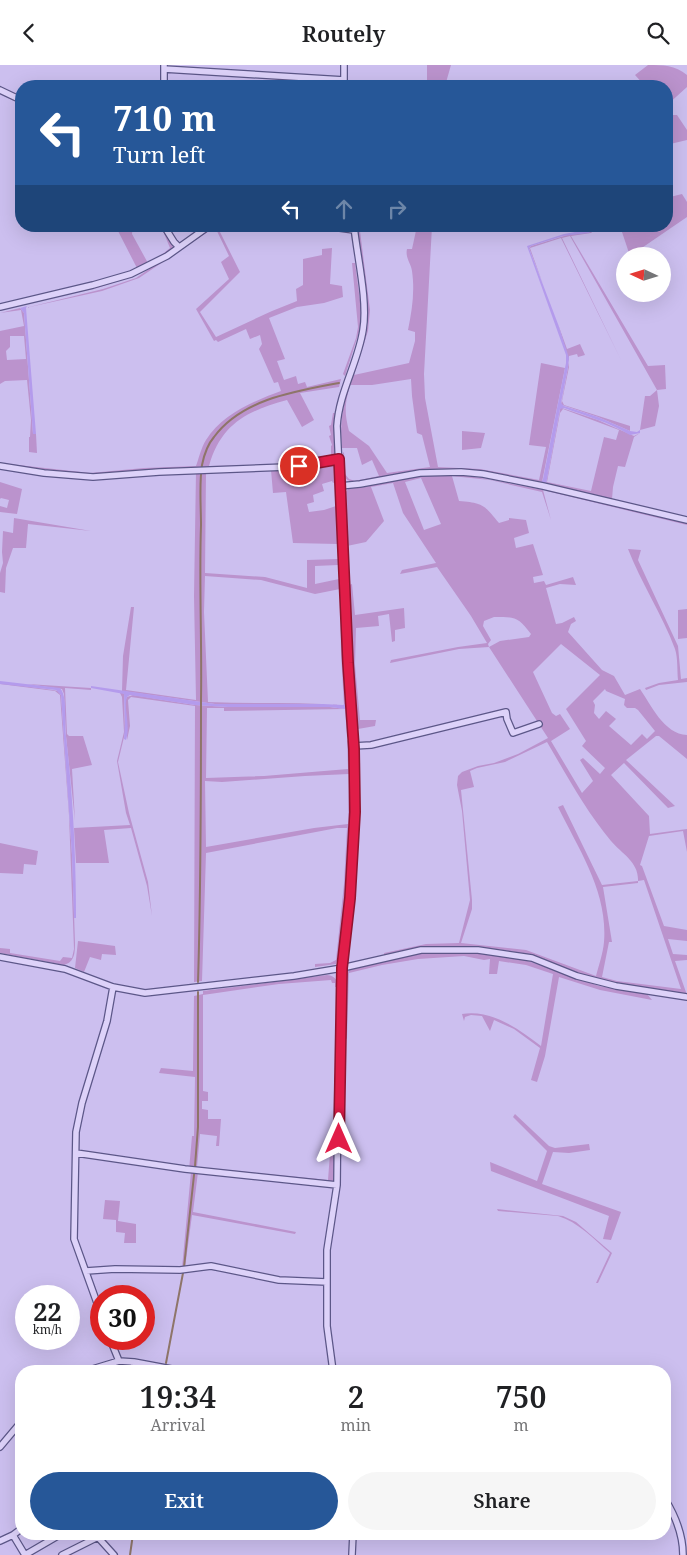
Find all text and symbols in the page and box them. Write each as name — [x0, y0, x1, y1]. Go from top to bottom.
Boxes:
text: Routely — [302, 18, 385, 48]
icon: back — [15, 19, 43, 47]
icon: search — [644, 19, 672, 47]
text: 710 m — [113, 94, 216, 141]
icon: left — [30, 100, 95, 165]
text: Turn left — [113, 139, 205, 169]
icon: left — [277, 195, 305, 223]
icon: ahead — [330, 195, 358, 223]
icon: right — [383, 195, 411, 223]
north arrow — [616, 247, 671, 303]
map controls — [616, 247, 671, 302]
pin — [278, 445, 320, 487]
icon: arrive — [285, 452, 313, 480]
position arrow — [312, 1112, 364, 1164]
speed limit sign: 30 — [90, 1285, 155, 1350]
text: 22 — [33, 1294, 62, 1328]
text: km/h — [33, 1321, 62, 1338]
text: 19:34 — [140, 1376, 216, 1417]
text: 2 — [347, 1376, 364, 1417]
text: 750 — [496, 1376, 546, 1417]
text: Arrival — [150, 1414, 205, 1436]
text: min — [341, 1414, 371, 1436]
text: m — [514, 1414, 529, 1436]
button: Exit — [30, 1472, 338, 1530]
button: Share — [348, 1472, 656, 1530]

